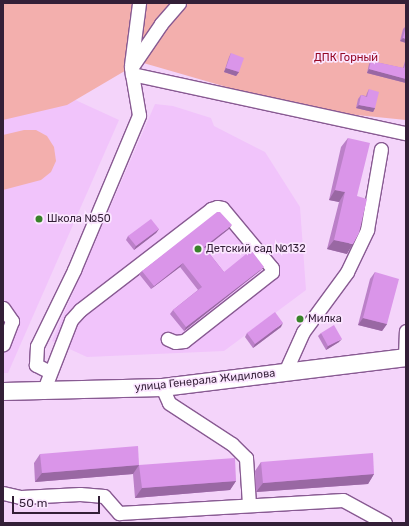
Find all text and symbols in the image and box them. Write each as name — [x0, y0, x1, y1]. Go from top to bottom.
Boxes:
park label: ДПК Горный — [314, 51, 378, 65]
place label: Школа №50 — [47, 212, 111, 226]
marker: Школа №50 — [34, 214, 44, 224]
place label: Детский сад №132 — [206, 242, 306, 256]
marker: Детский сад №132 — [193, 244, 203, 254]
place label: Милка — [308, 312, 342, 326]
marker: Милка — [295, 314, 305, 324]
street label: улица Генерала Жидилова — [134, 367, 276, 395]
scale bar — [14, 488, 102, 514]
text: 50 m — [19, 496, 47, 510]

